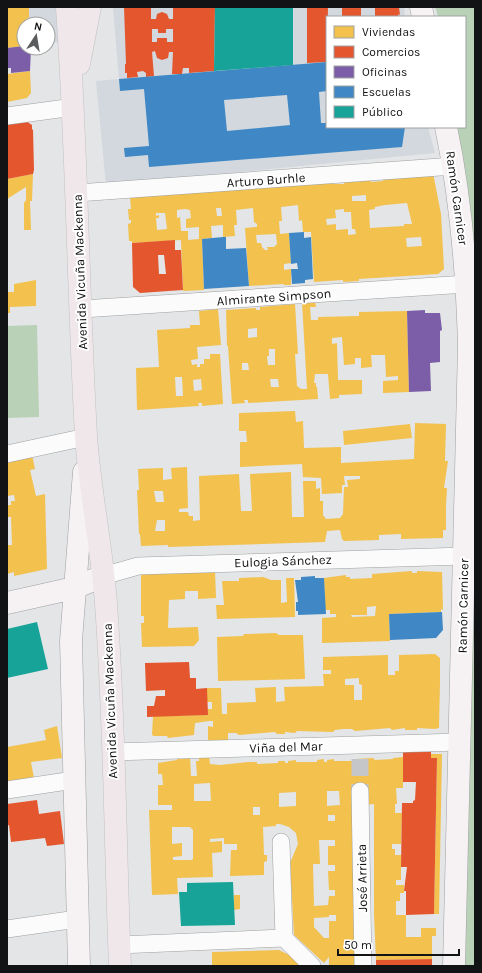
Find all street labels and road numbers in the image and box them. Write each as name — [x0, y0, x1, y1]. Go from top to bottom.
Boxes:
street label: Ramón Carnicer — [443, 150, 471, 246]
street label: Arturo Burhle — [226, 170, 306, 190]
street label: Avenida Vicuña Mackenna — [70, 194, 90, 350]
street label: Almirante Simpson — [216, 286, 332, 308]
street label: Eulogia Sánchez — [234, 552, 332, 570]
street label: Ramón Carnicer — [455, 558, 471, 654]
street label: Avenida Vicuña Mackenna — [100, 623, 120, 779]
street label: Viña del Mar — [249, 738, 323, 756]
street label: José Arrieta — [354, 844, 370, 912]

